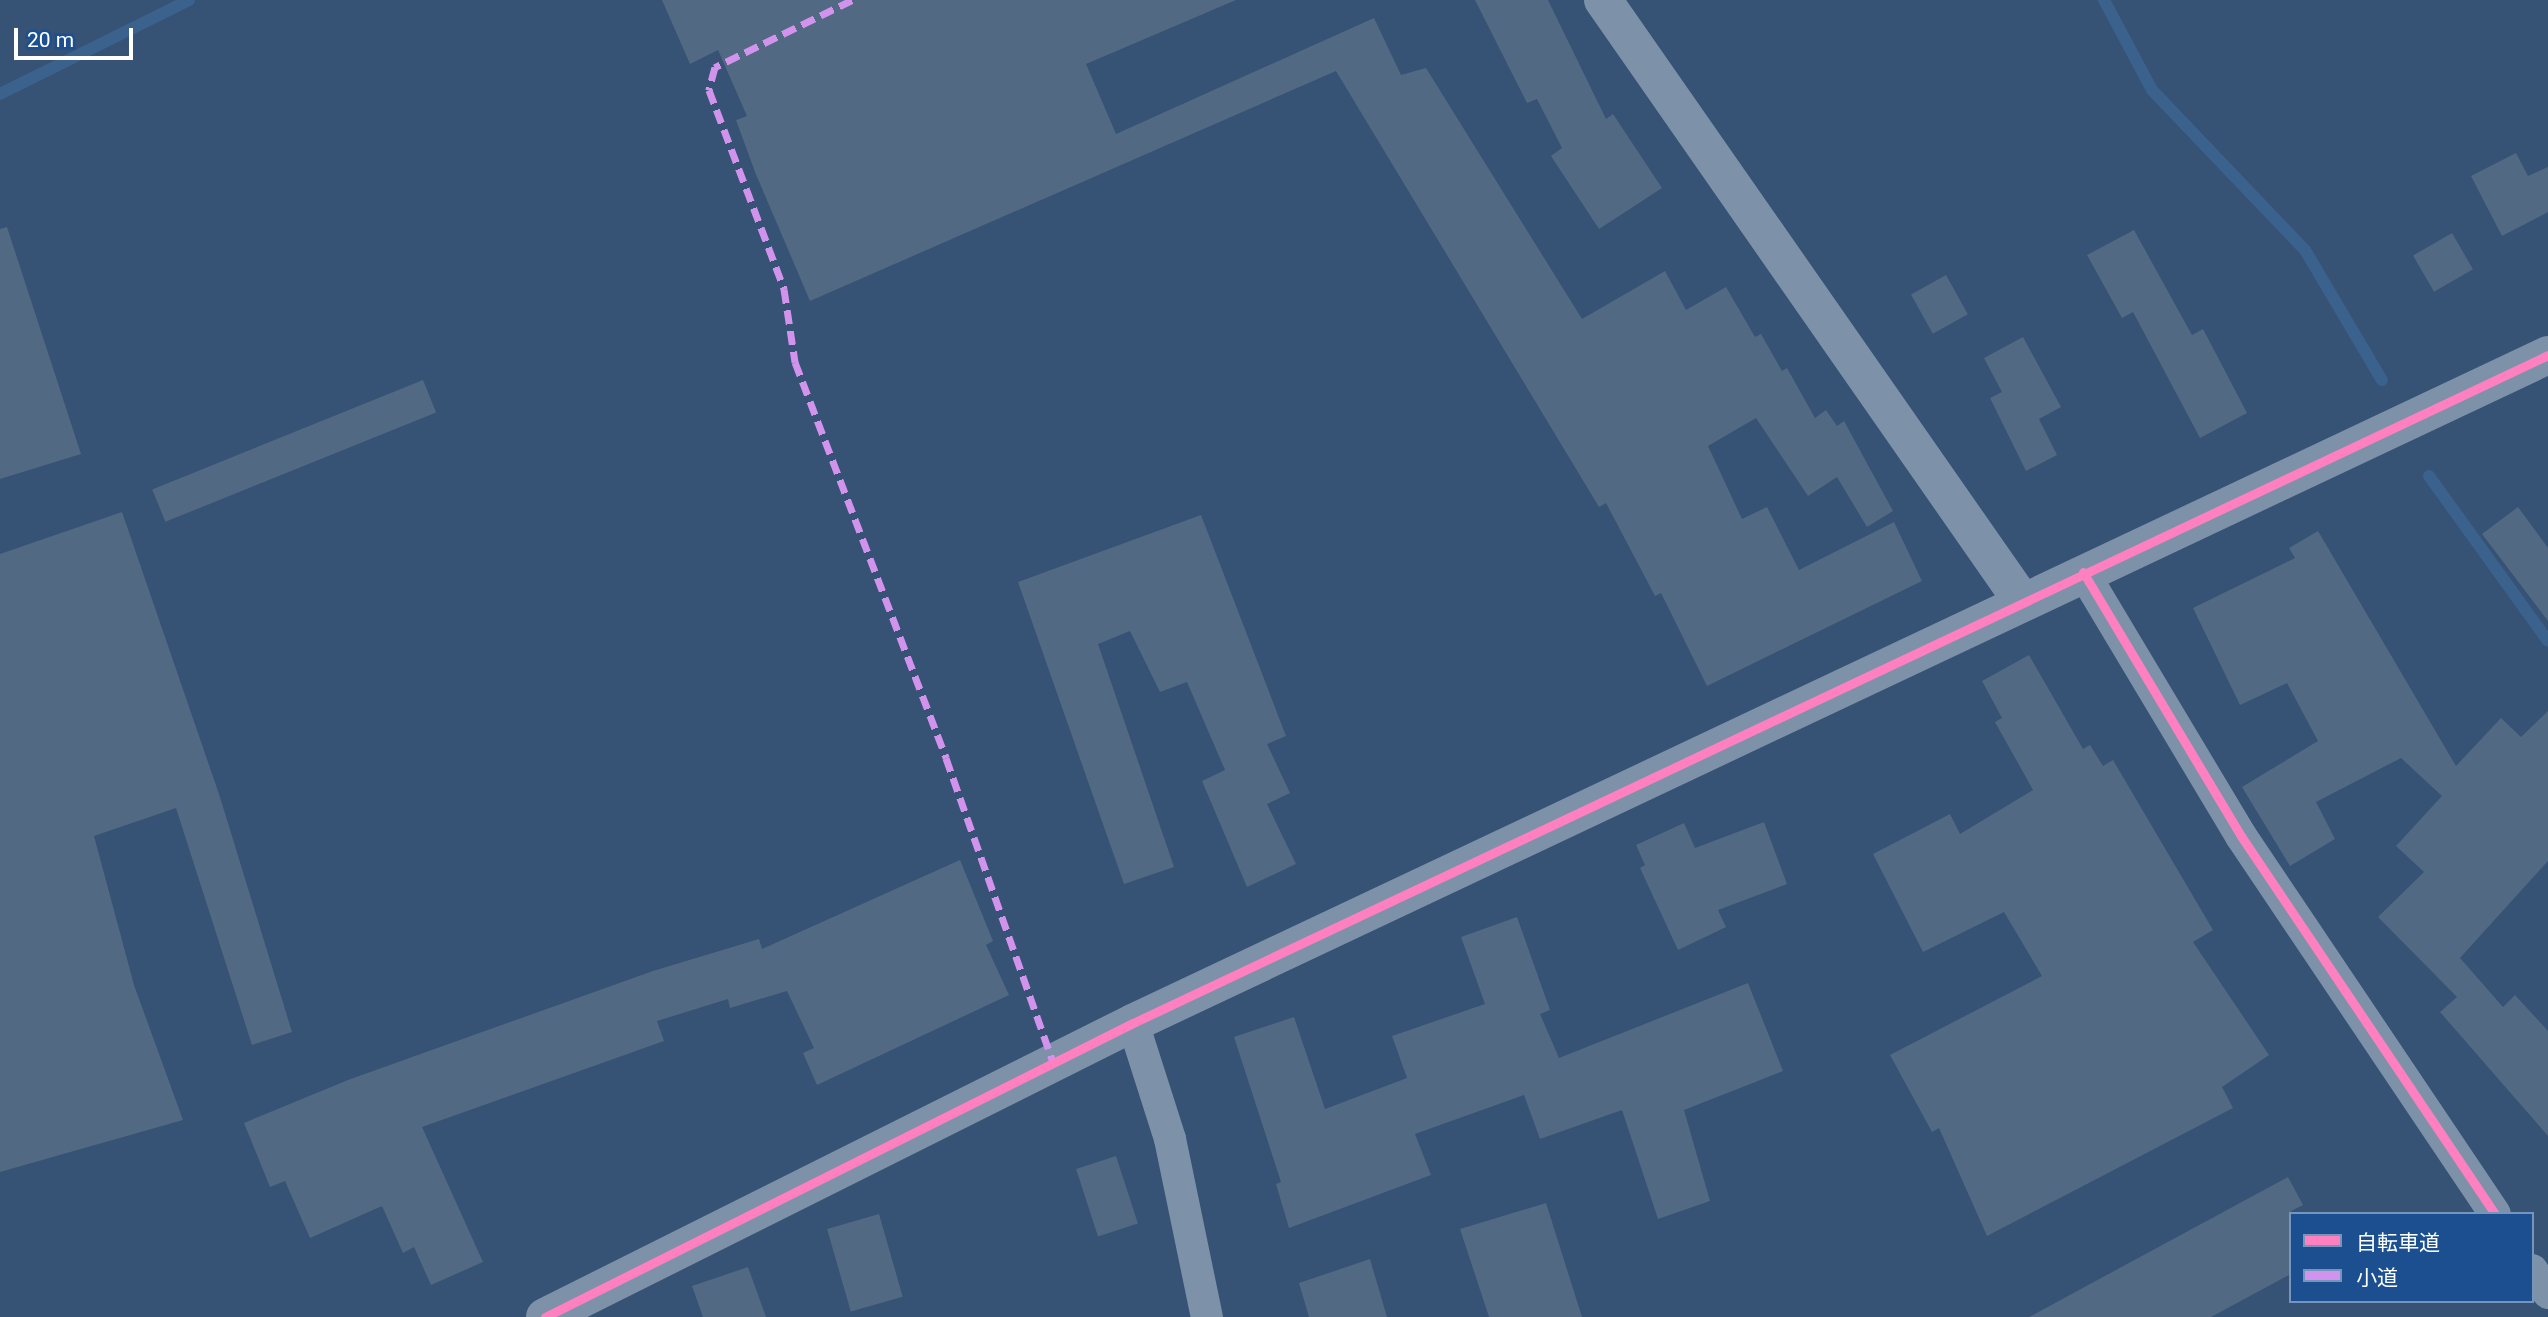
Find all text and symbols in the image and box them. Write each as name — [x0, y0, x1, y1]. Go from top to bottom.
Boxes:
scale bar — [18, 14, 136, 58]
text: 20 m — [27, 28, 74, 52]
legend — [2289, 1212, 2534, 1303]
text: 自転車道 — [2356, 1231, 2440, 1255]
text: 小道 — [2356, 1266, 2398, 1290]

